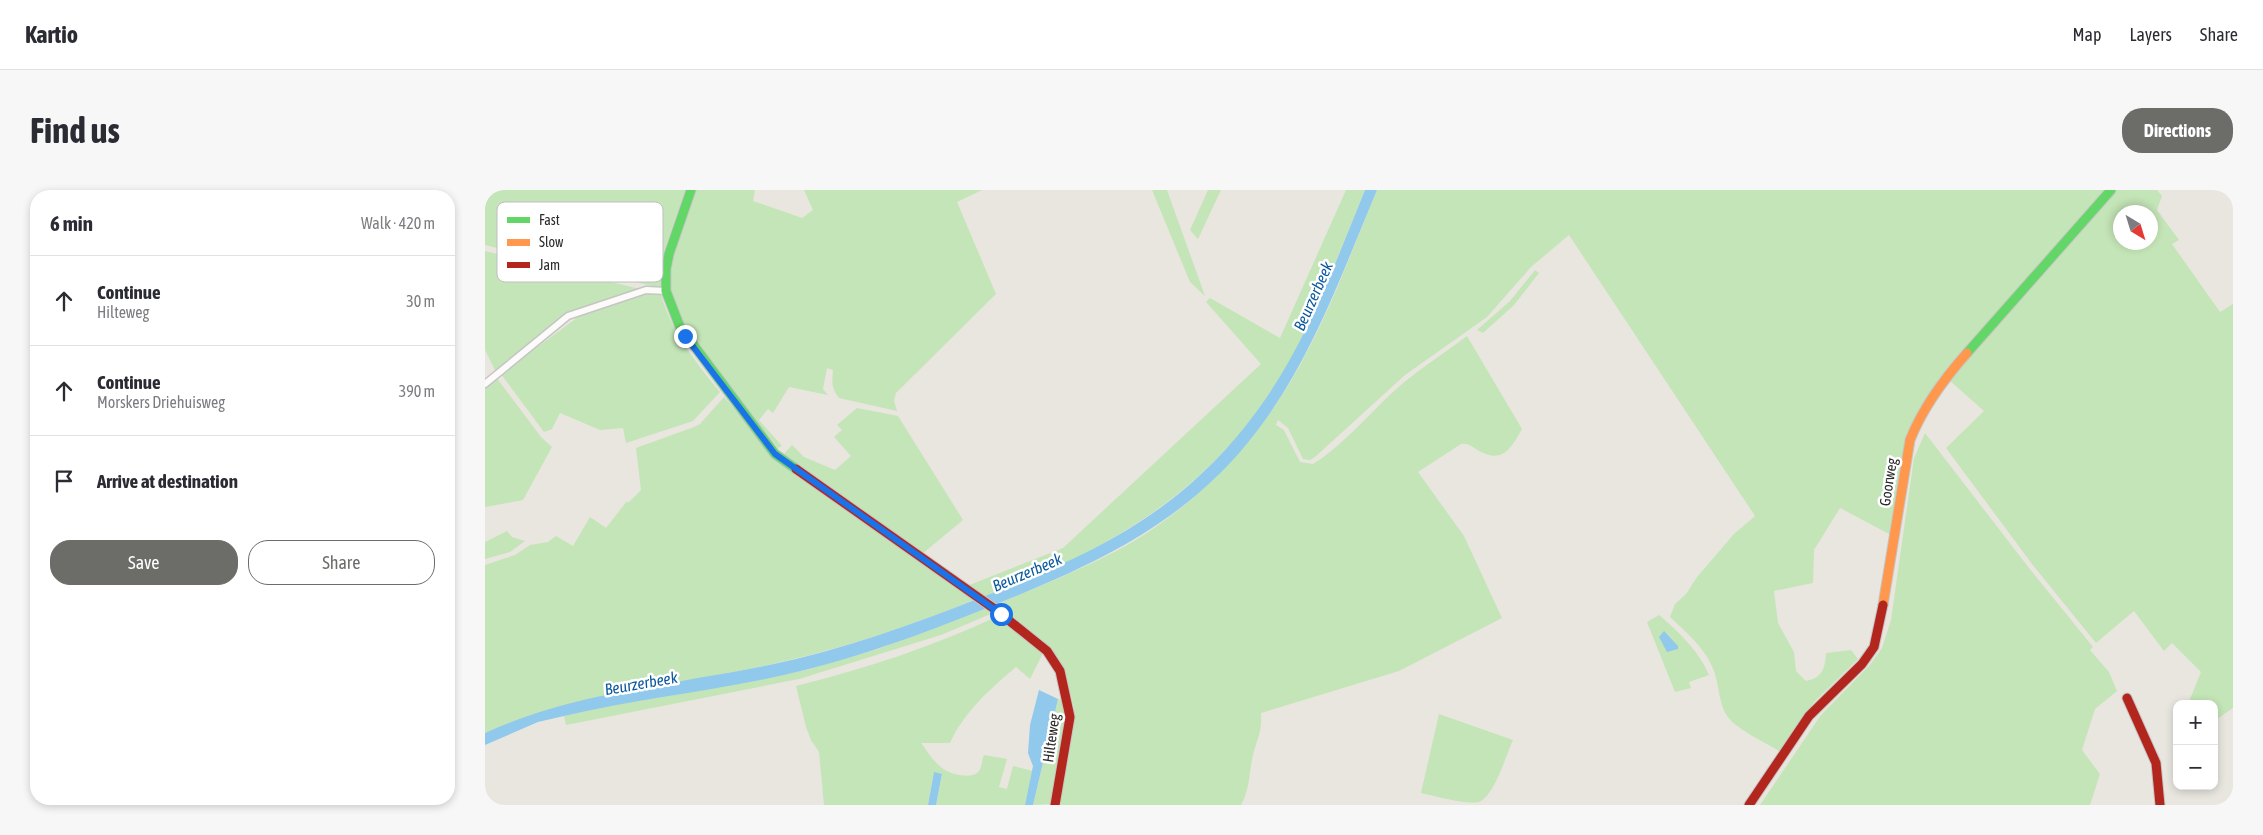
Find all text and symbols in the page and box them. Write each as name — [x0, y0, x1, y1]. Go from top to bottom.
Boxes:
text: Kartio — [25, 21, 78, 48]
text: Map — [2072, 24, 2101, 45]
text: Layers — [2129, 24, 2172, 45]
text: Share — [2200, 24, 2238, 45]
button: Directions — [2122, 108, 2233, 153]
text: Find us — [30, 110, 120, 150]
legend — [497, 202, 663, 282]
north arrow — [2113, 205, 2158, 250]
text: 6 min — [50, 211, 93, 235]
text: Fast — [539, 212, 560, 228]
text: Walk · 420 m — [361, 214, 435, 232]
text: Slow — [539, 234, 564, 250]
text: Jam — [539, 257, 560, 273]
water label: Beurzerbeek — [1290, 258, 1337, 333]
text: Continue — [97, 281, 161, 303]
icon: ahead — [50, 287, 78, 315]
text: 30 m — [406, 292, 435, 310]
text: Hilteweg — [97, 303, 149, 321]
route end — [674, 325, 697, 348]
text: Continue — [97, 371, 161, 393]
icon: ahead — [50, 377, 78, 405]
text: 390 m — [399, 382, 435, 400]
text: Morskers Driehuisweg — [97, 393, 225, 411]
street label: Goorweg — [1876, 456, 1900, 507]
icon: arrive — [50, 467, 78, 495]
text: Arrive at destination — [97, 470, 238, 492]
button: Save — [50, 540, 238, 585]
button: Share — [248, 540, 435, 585]
water label: Beurzerbeek — [990, 549, 1065, 595]
route start — [990, 603, 1013, 626]
water label: Beurzerbeek — [603, 668, 680, 698]
map controls — [2173, 700, 2218, 790]
button: + — [2173, 700, 2218, 745]
street label: Hilteweg — [1039, 712, 1063, 763]
button: − — [2173, 745, 2218, 790]

